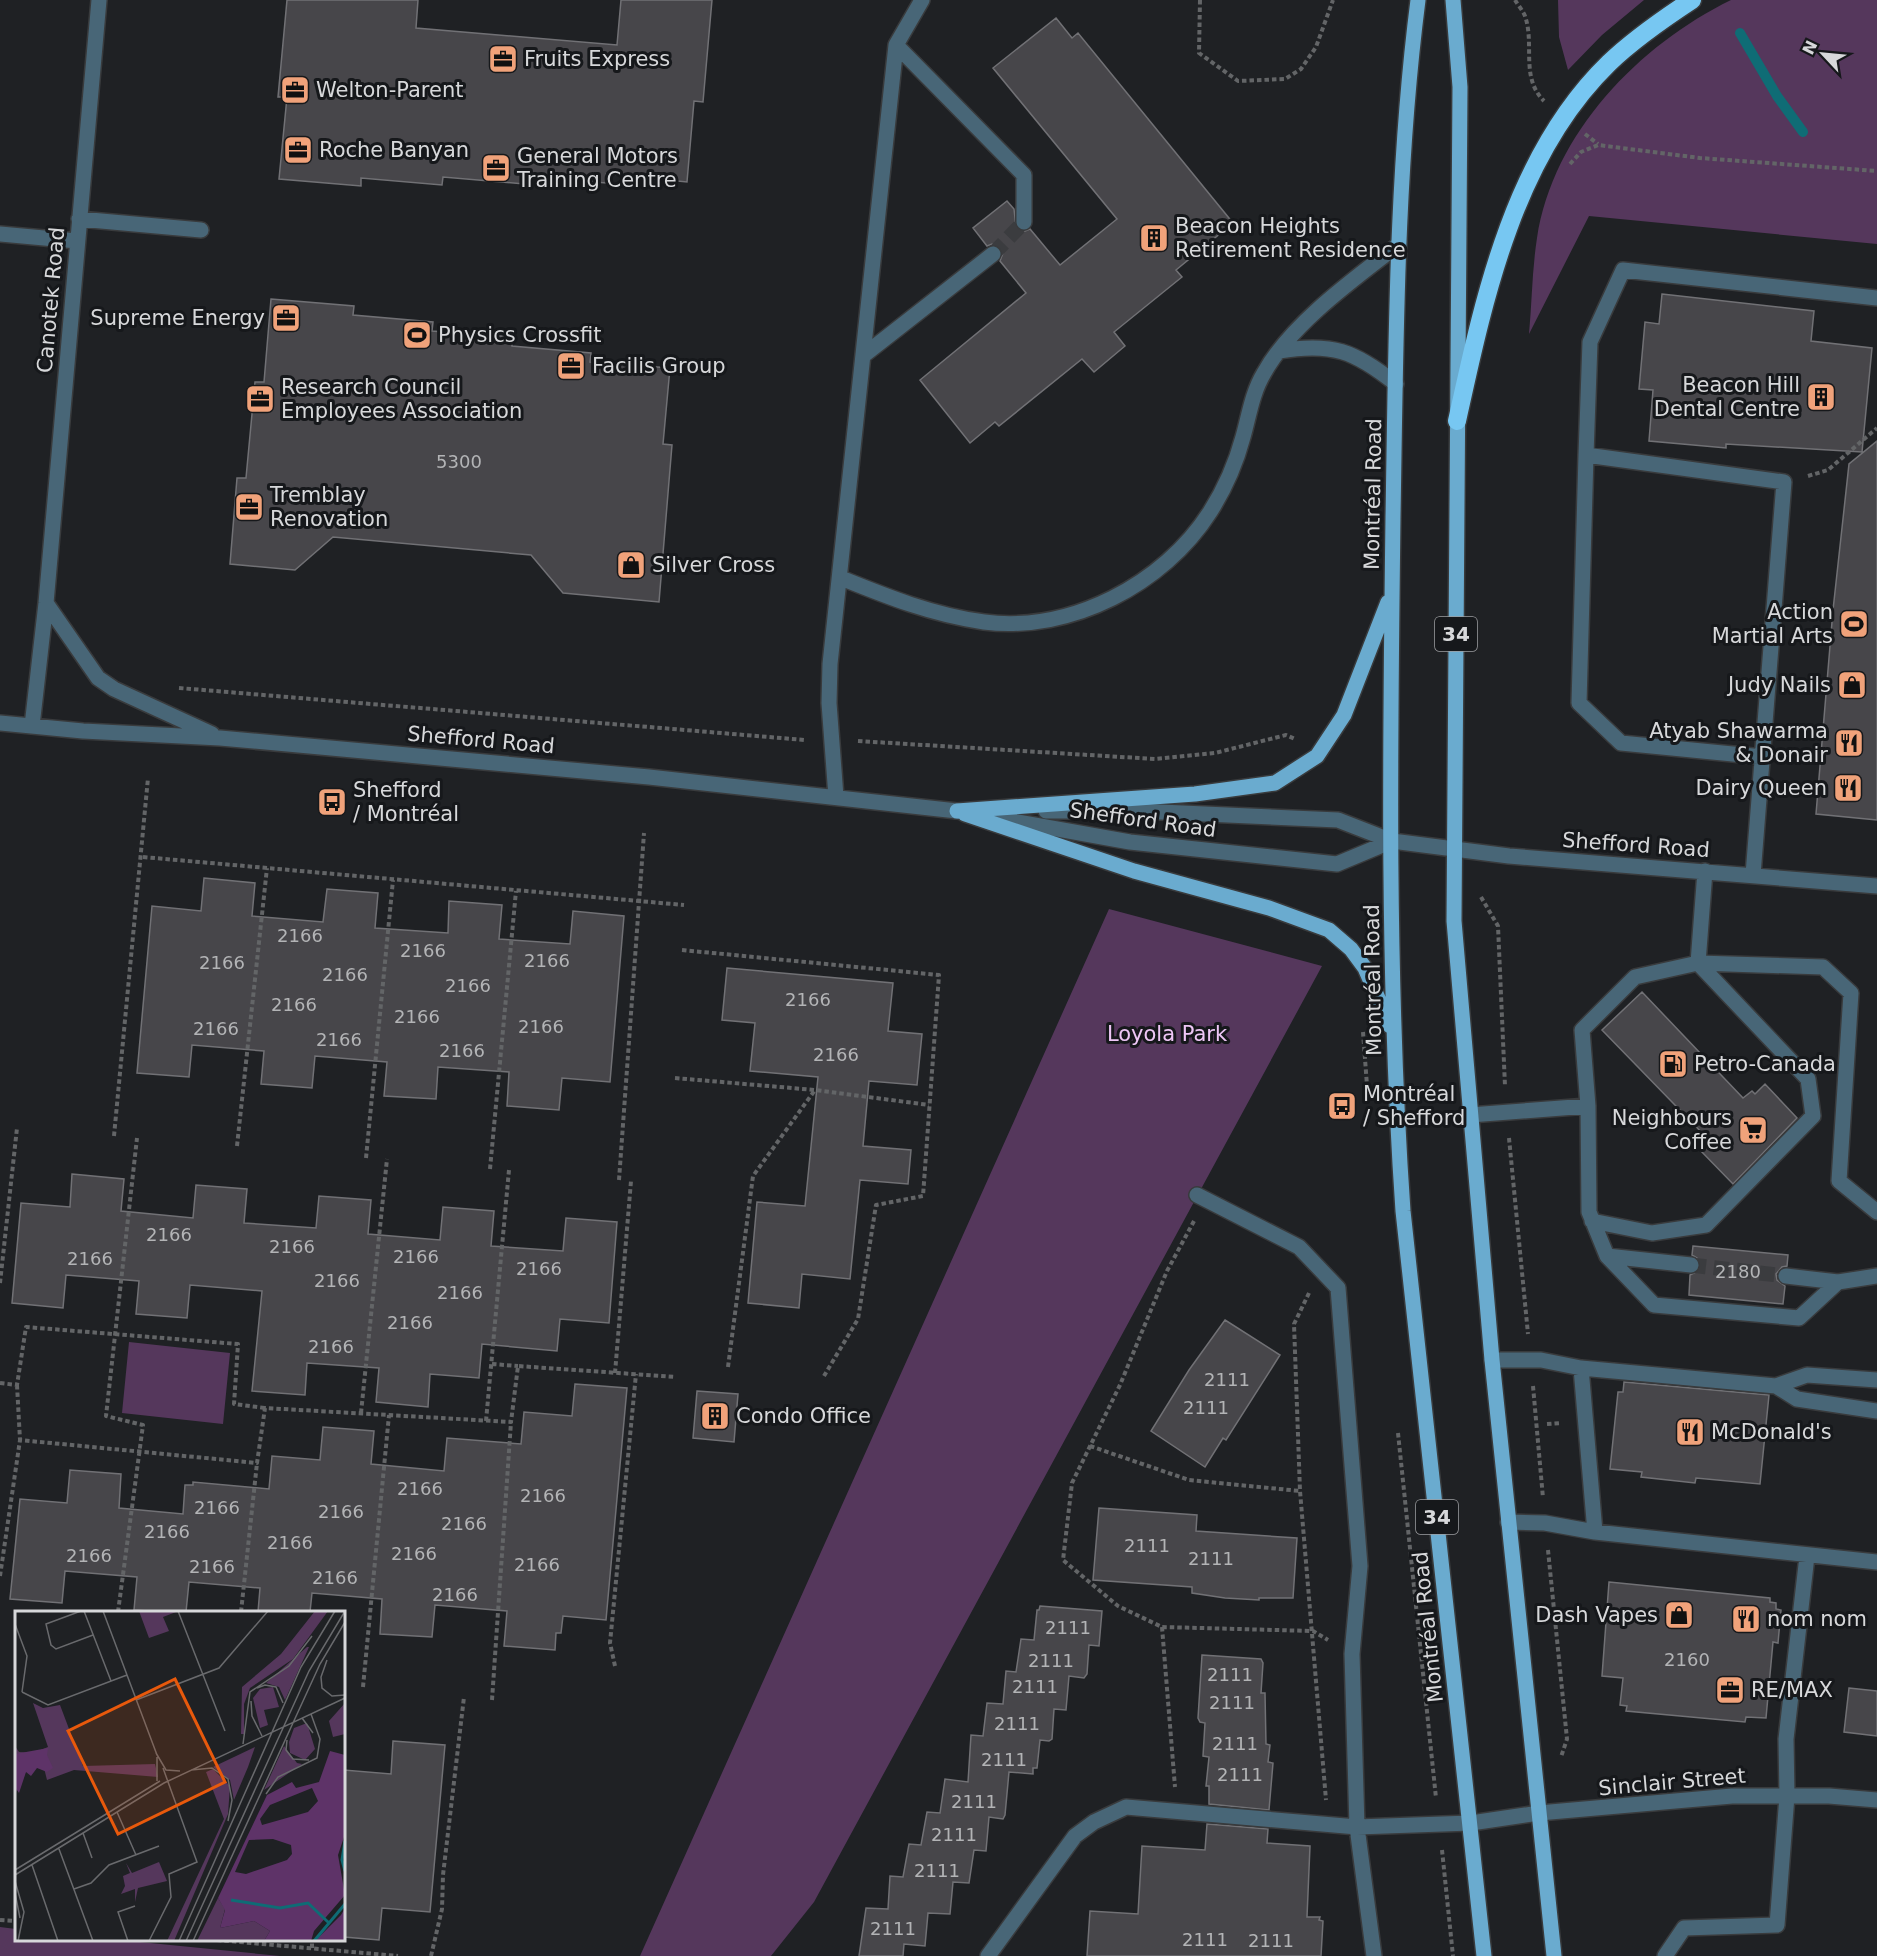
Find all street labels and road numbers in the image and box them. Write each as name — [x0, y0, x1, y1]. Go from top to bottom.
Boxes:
street label: Canotek Road — [33, 226, 69, 374]
street label: Montréal Road — [1360, 418, 1386, 570]
road number: 34 — [1435, 617, 1477, 651]
street label: Shefford Road — [406, 722, 556, 758]
street label: Shefford Road — [1068, 798, 1218, 842]
street label: Shefford Road — [1561, 828, 1711, 862]
street label: Montréal Road — [1360, 904, 1386, 1056]
road number: 34 — [1416, 1500, 1458, 1534]
street label: Montréal Road — [1408, 1550, 1448, 1704]
street label: Sinclair Street — [1597, 1764, 1747, 1800]

